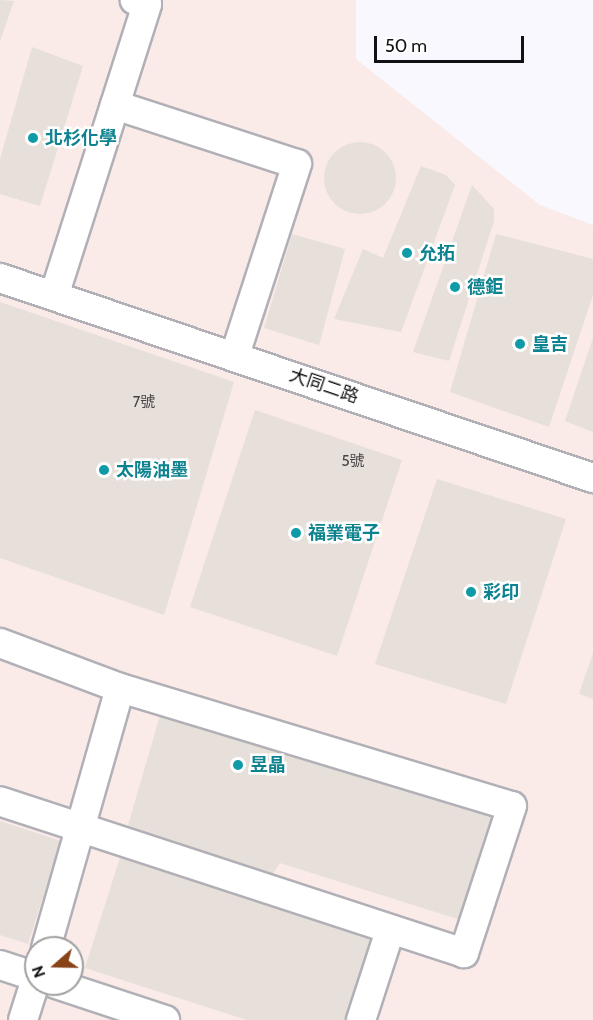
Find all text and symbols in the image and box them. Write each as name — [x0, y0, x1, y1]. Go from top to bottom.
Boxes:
scale bar — [377, 24, 527, 62]
text: 50 m — [385, 35, 427, 57]
place label: 北杉化學 — [45, 127, 117, 149]
marker: 北杉化學 — [26, 131, 40, 145]
place label: 允拓 — [419, 242, 455, 264]
marker: 允拓 — [400, 246, 414, 260]
place label: 德鉅 — [467, 276, 503, 298]
marker: 德鉅 — [448, 280, 462, 294]
place label: 皇吉 — [532, 333, 568, 355]
marker: 皇吉 — [513, 337, 527, 351]
street label: 大同二路 — [286, 364, 362, 408]
house number: 7號 — [133, 394, 155, 412]
house number: 5號 — [341, 453, 365, 471]
place label: 太陽油墨 — [116, 459, 188, 481]
marker: 太陽油墨 — [97, 463, 111, 477]
place label: 福業電子 — [308, 522, 380, 544]
marker: 福業電子 — [289, 526, 303, 540]
place label: 彩印 — [483, 581, 519, 603]
marker: 彩印 — [464, 585, 478, 599]
place label: 昱晶 — [250, 754, 286, 776]
marker: 昱晶 — [231, 758, 245, 772]
north arrow — [24, 936, 84, 996]
text: N — [28, 963, 49, 980]

